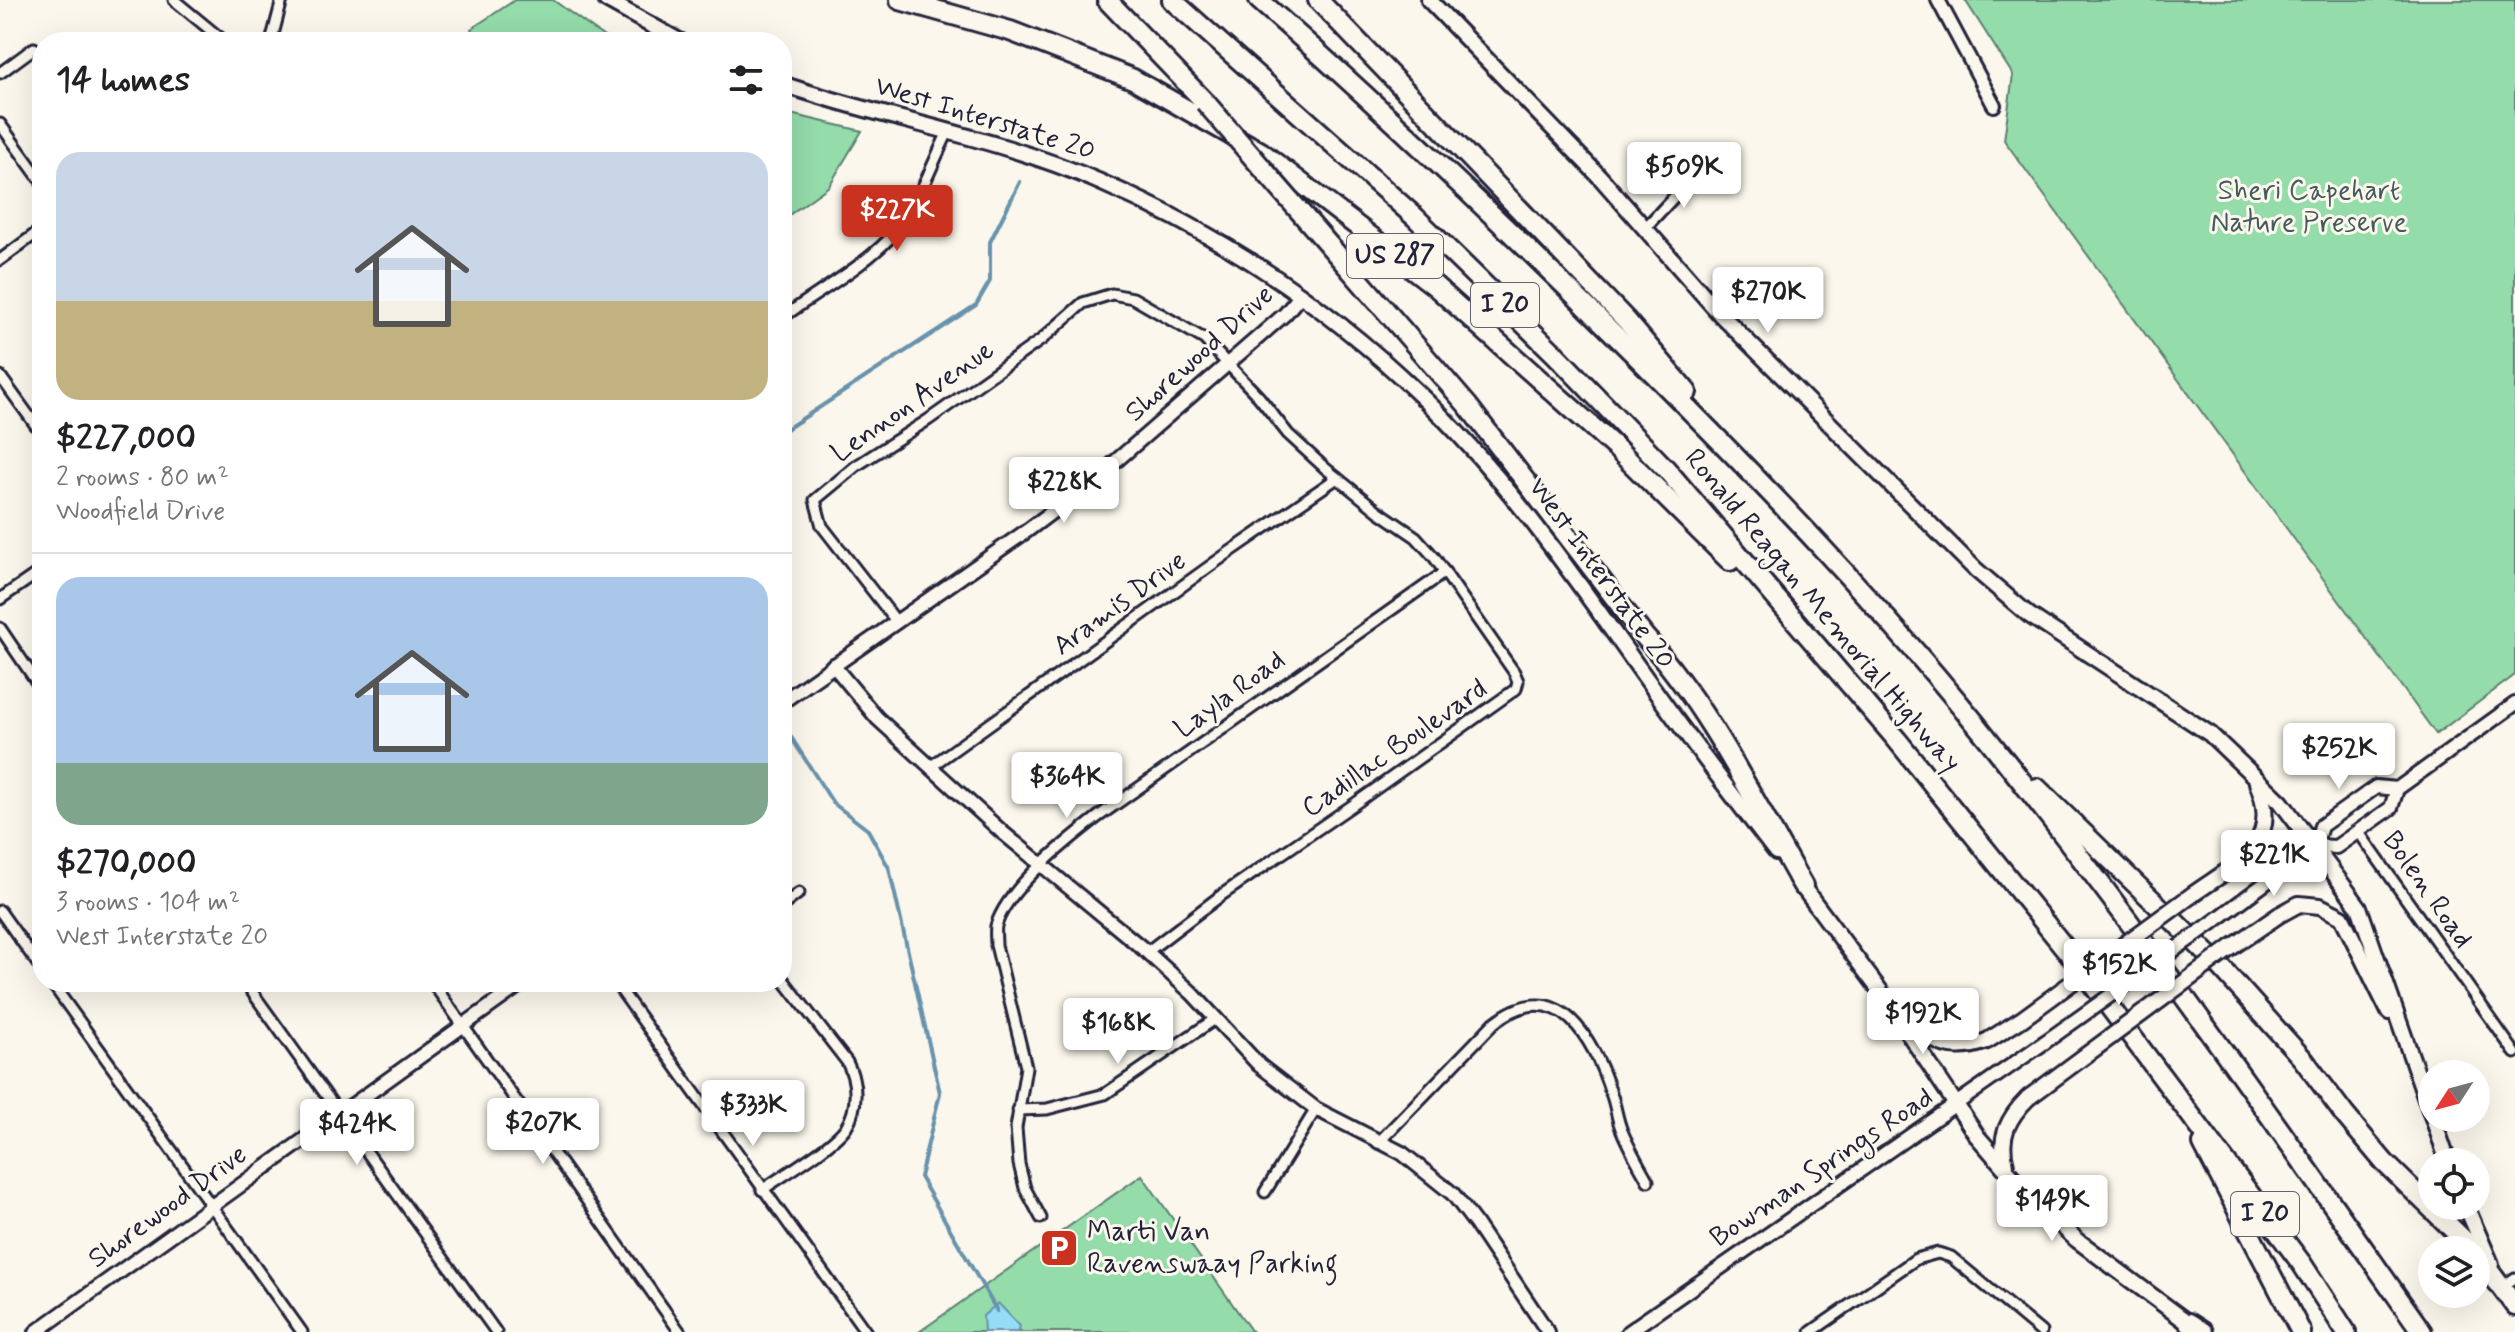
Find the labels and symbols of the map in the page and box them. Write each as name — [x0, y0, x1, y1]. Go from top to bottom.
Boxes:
street label: West Interstate 20 — [870, 68, 1100, 170]
pin: $509K — [1628, 142, 1740, 210]
park label: Sheri Capehart Nature Preserve — [2211, 173, 2407, 242]
pin: $227K — [841, 185, 953, 253]
road number: US 287 — [1347, 234, 1443, 278]
pin: $270K — [1712, 267, 1824, 335]
street label: Shorewood Drive — [1118, 277, 1282, 431]
road number: I 20 — [1471, 283, 1539, 327]
street label: Lennon Avenue — [824, 332, 1002, 472]
street label: Ronald Reagan Memorial Highway — [1674, 441, 1969, 782]
pin: $228K — [1008, 457, 1120, 525]
street label: West Interstate 20 — [1519, 471, 1683, 677]
street label: Aramis Drive — [1046, 543, 1194, 665]
street label: Layla Road — [1167, 642, 1293, 748]
street label: Cadillac Boulevard — [1295, 671, 1495, 827]
pin: $252K — [2283, 723, 2395, 791]
pin: $364K — [1011, 752, 1123, 820]
street label: Bolen Road — [2373, 824, 2481, 956]
pin: $221K — [2218, 830, 2330, 898]
pin: $152K — [2063, 939, 2175, 1007]
pin: $192K — [1867, 988, 1979, 1056]
pin: $168K — [1062, 998, 1174, 1066]
north arrow — [2418, 1060, 2490, 1132]
street label: Bowman Springs Road — [1703, 1079, 1942, 1258]
pin: $333K — [697, 1080, 809, 1148]
pin: $207K — [487, 1098, 599, 1166]
pin: $424K — [301, 1099, 413, 1167]
street label: Shorewood Drive — [81, 1137, 255, 1277]
pin: $149K — [1996, 1175, 2108, 1243]
road number: I 20 — [2231, 1192, 2299, 1236]
place label: Marti Van Ravenswaay Parking — [1087, 1214, 1338, 1286]
parking icon: Marti Van Ravenswaay Parking — [1038, 1227, 1080, 1269]

